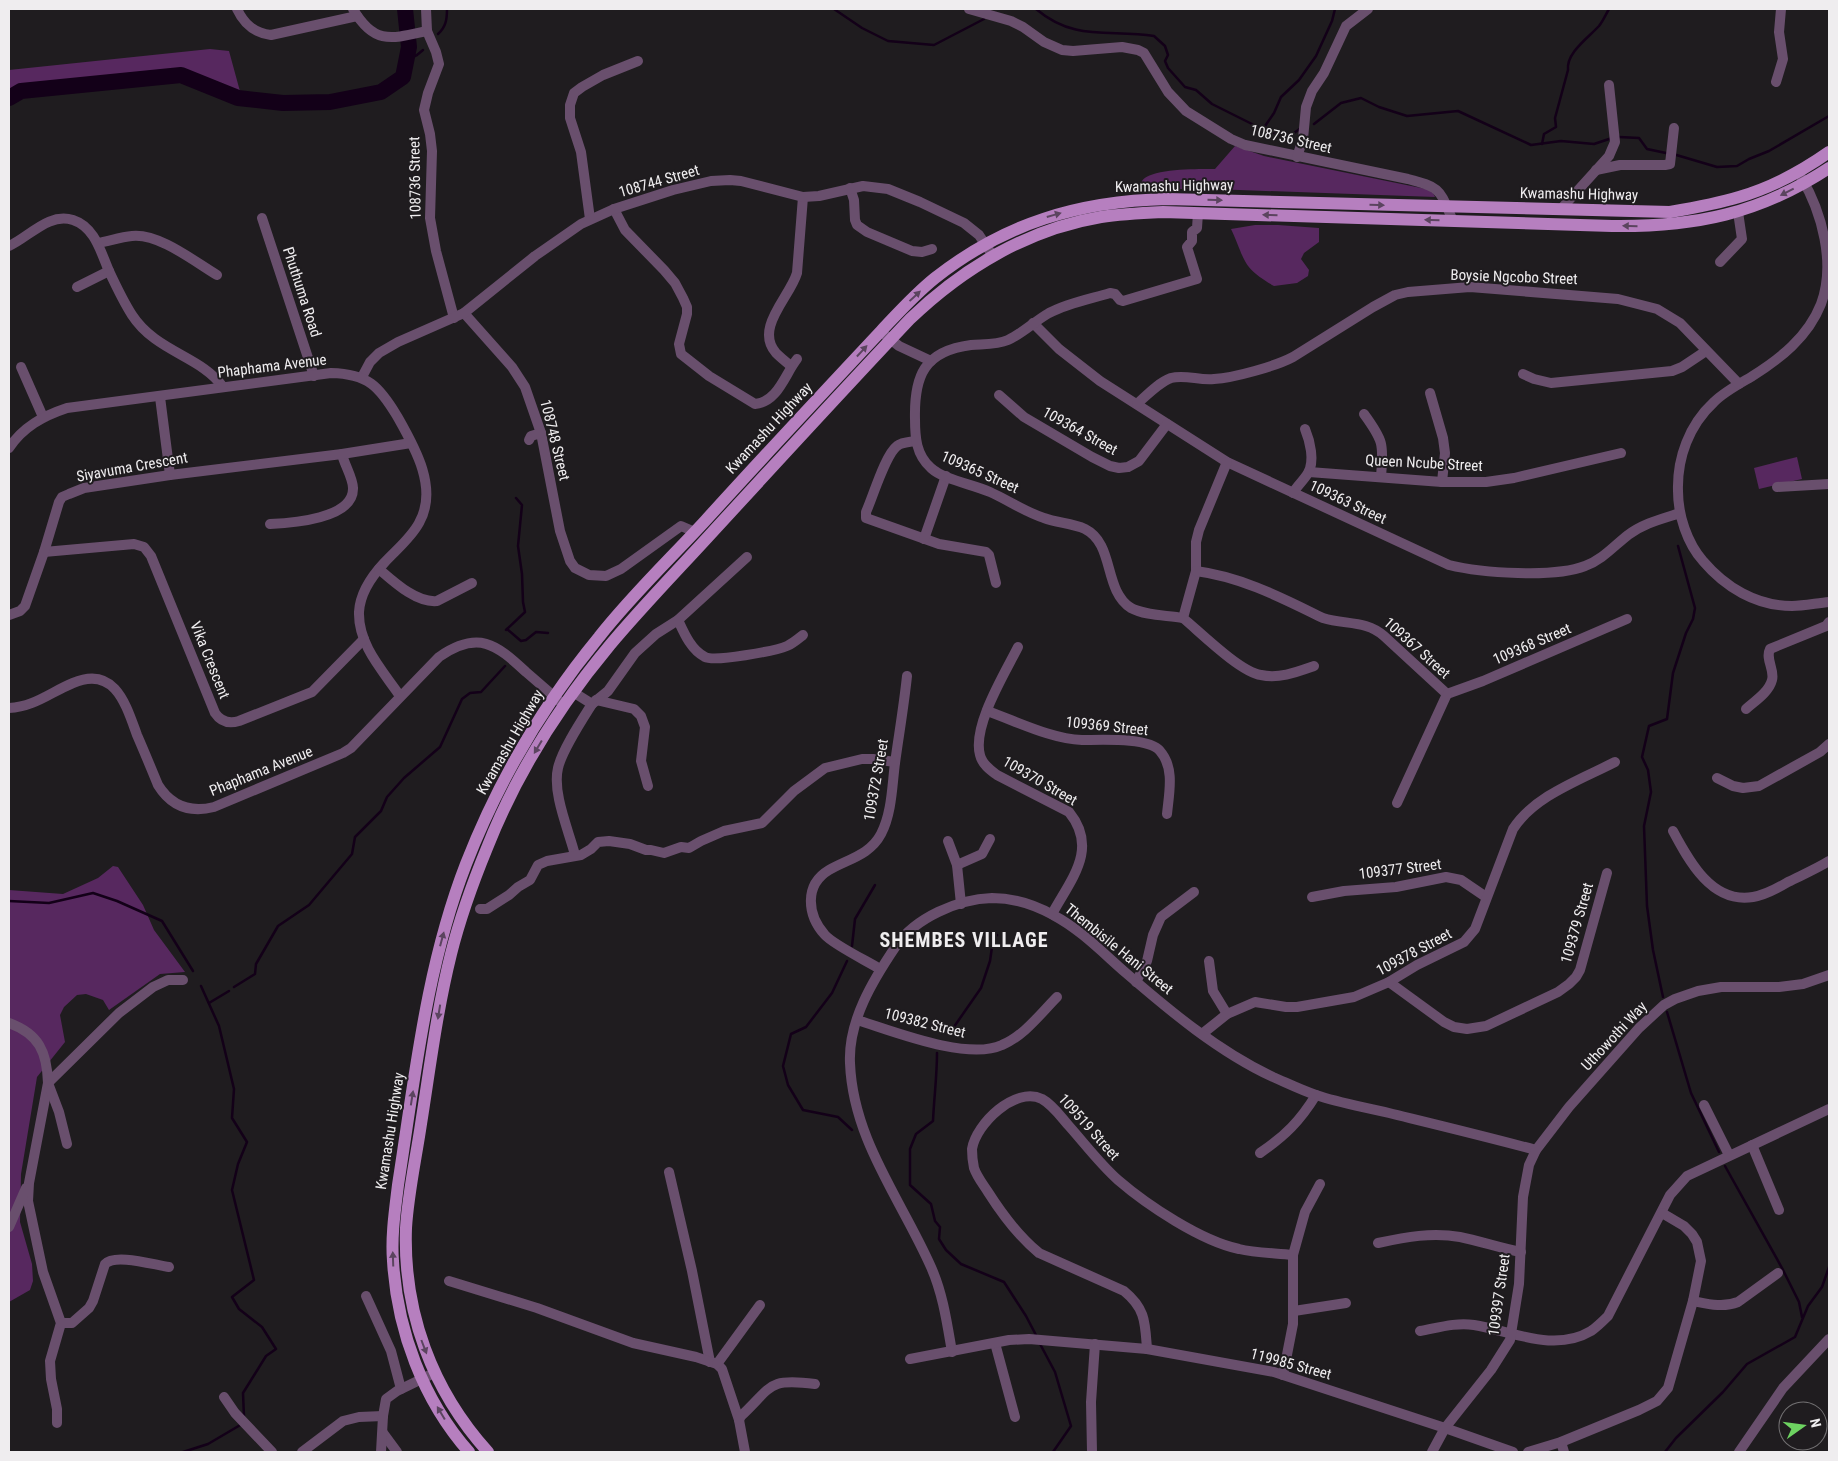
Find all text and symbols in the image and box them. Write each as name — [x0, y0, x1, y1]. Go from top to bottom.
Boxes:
street label: 108736 Street — [1249, 121, 1333, 157]
street label: 108736 Street — [405, 136, 425, 220]
street label: 108744 Street — [617, 161, 701, 201]
street label: Kwamashu Highway — [1115, 176, 1233, 196]
street label: Kwamashu Highway — [1520, 184, 1638, 204]
one-way arrow — [1780, 188, 1794, 196]
one-way arrow — [1207, 196, 1223, 204]
one-way arrow — [1369, 201, 1385, 209]
one-way arrow — [1047, 211, 1062, 219]
one-way arrow — [1262, 211, 1278, 219]
one-way arrow — [1424, 216, 1440, 224]
one-way arrow — [1622, 222, 1638, 230]
street label: Phuthuma Road — [279, 245, 325, 339]
street label: Boysie Ngcobo Street — [1450, 266, 1578, 288]
one-way arrow — [908, 290, 920, 302]
one-way arrow — [856, 345, 868, 357]
street label: Phaphama Avenue — [216, 350, 328, 382]
street label: Kwamashu Highway — [722, 379, 816, 477]
street label: 108748 Street — [536, 398, 574, 482]
street label: 109364 Street — [1039, 403, 1121, 459]
street label: 109365 Street — [938, 447, 1022, 497]
street label: Siyavuma Crescent — [75, 448, 189, 486]
street label: Queen Ncube Street — [1365, 451, 1483, 475]
street label: 109363 Street — [1307, 476, 1389, 528]
street label: 109367 Street — [1380, 614, 1454, 682]
street label: Vika Crescent — [186, 619, 234, 701]
street label: 109368 Street — [1490, 619, 1574, 669]
street label: Kwamashu Highway — [473, 686, 547, 798]
street label: 109369 Street — [1065, 713, 1149, 739]
street label: 109372 Street — [860, 738, 892, 822]
one-way arrow — [533, 740, 542, 753]
street label: Phaphama Avenue — [207, 742, 315, 800]
street label: 109370 Street — [1000, 752, 1080, 810]
street label: 109377 Street — [1358, 855, 1442, 883]
street label: 109379 Street — [1557, 881, 1597, 965]
street label: Thembisile Hani Street — [1061, 900, 1177, 998]
street label: 109378 Street — [1373, 925, 1455, 979]
district label: SHEMBES VILLAGE — [879, 928, 1049, 952]
one-way arrow — [438, 931, 446, 946]
street label: Uthowothi Way — [1577, 998, 1651, 1074]
street label: 109382 Street — [883, 1004, 967, 1042]
one-way arrow — [435, 1005, 443, 1021]
street label: Kwamashu Highway — [372, 1071, 408, 1191]
one-way arrow — [408, 1090, 416, 1106]
street label: 109519 Street — [1055, 1090, 1123, 1164]
one-way arrow — [389, 1251, 397, 1267]
street label: 109397 Street — [1484, 1253, 1514, 1337]
one-way arrow — [420, 1340, 428, 1355]
street label: 119985 Street — [1249, 1345, 1333, 1383]
north arrow — [1778, 1401, 1828, 1451]
one-way arrow — [436, 1406, 445, 1419]
text: N — [1807, 1417, 1824, 1429]

